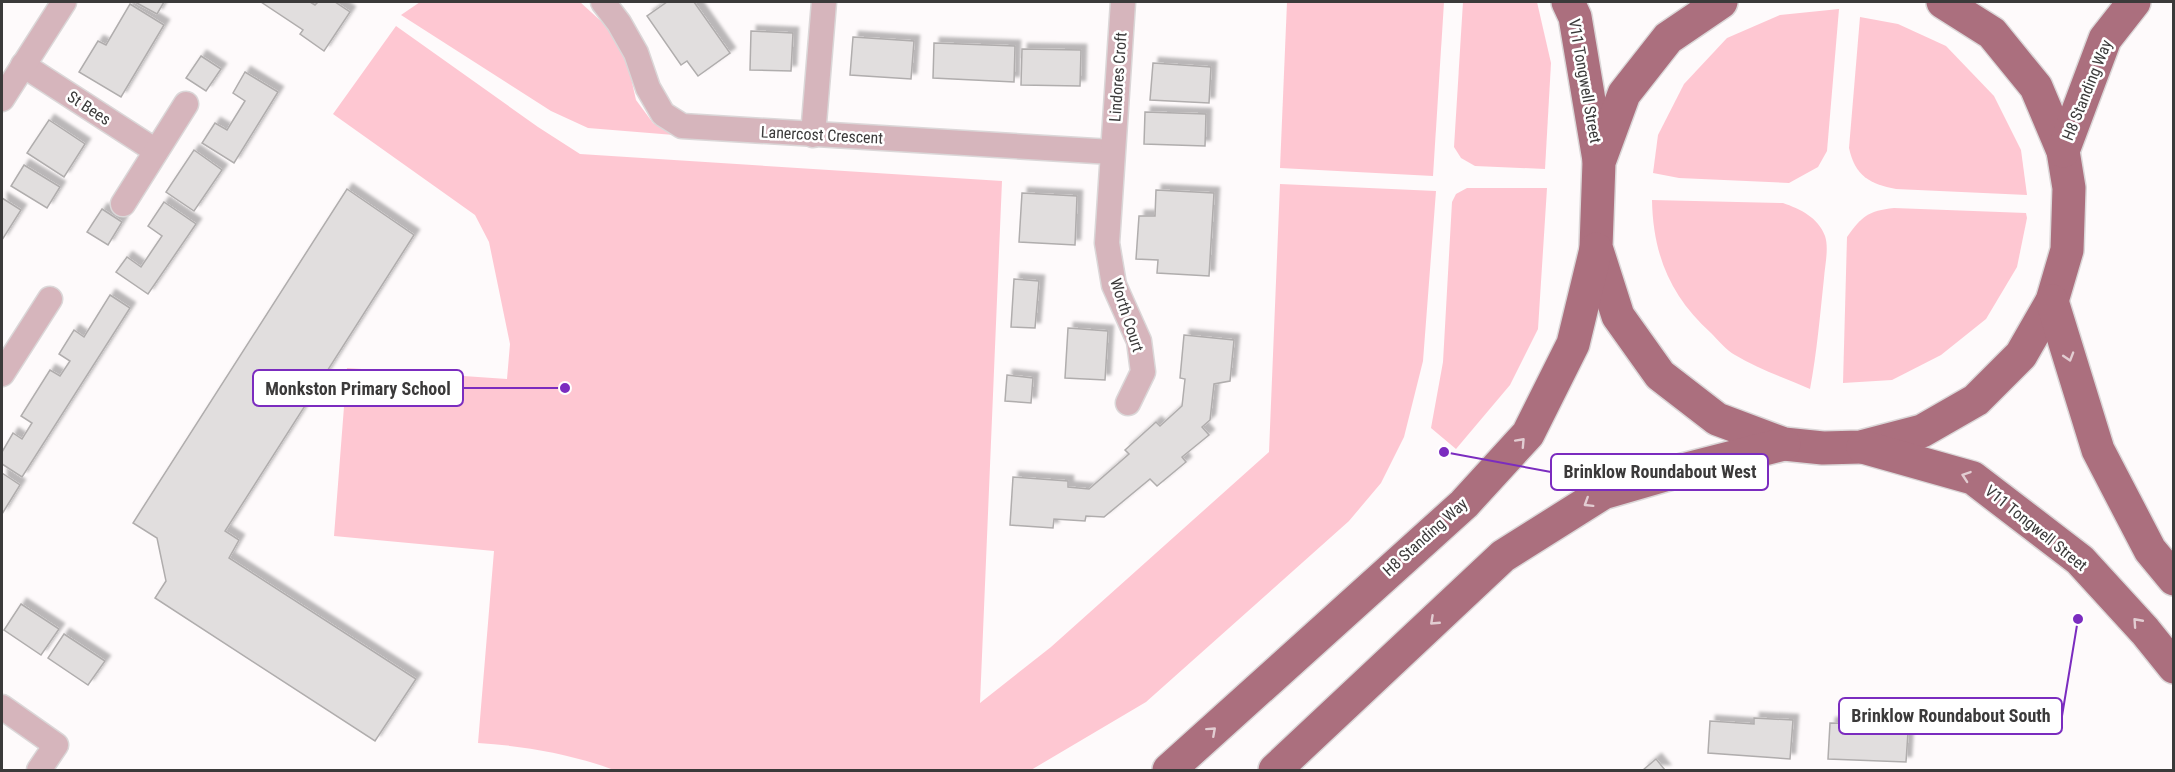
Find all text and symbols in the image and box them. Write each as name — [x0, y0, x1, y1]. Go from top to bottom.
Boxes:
street label: V11 Tongwell Street — [1565, 17, 1605, 145]
street label: Lindores Croft — [1105, 31, 1131, 122]
street label: H8 Standing Way — [2058, 37, 2116, 143]
street label: St Bees — [64, 87, 114, 129]
street label: Lanercost Crescent — [760, 122, 884, 148]
street label: Worth Court — [1106, 276, 1148, 354]
one-way arrow — [2062, 351, 2074, 362]
callout: Monkston Primary School — [253, 370, 463, 406]
text: Monkston Primary School — [265, 378, 451, 399]
one-way arrow — [1514, 438, 1525, 449]
callout: Brinklow Roundabout West — [1551, 454, 1768, 490]
text: Brinklow Roundabout West — [1563, 461, 1757, 482]
one-way arrow — [1961, 471, 1971, 484]
street label: V11 Tongwell Street — [1981, 481, 2091, 575]
street label: H8 Standing Way — [1379, 494, 1471, 580]
one-way arrow — [1584, 495, 1594, 507]
one-way arrow — [1431, 613, 1442, 624]
one-way arrow — [2133, 618, 2144, 629]
callout: Brinklow Roundabout South — [1839, 698, 2062, 734]
text: Brinklow Roundabout South — [1851, 705, 2051, 726]
one-way arrow — [1205, 727, 1216, 738]

